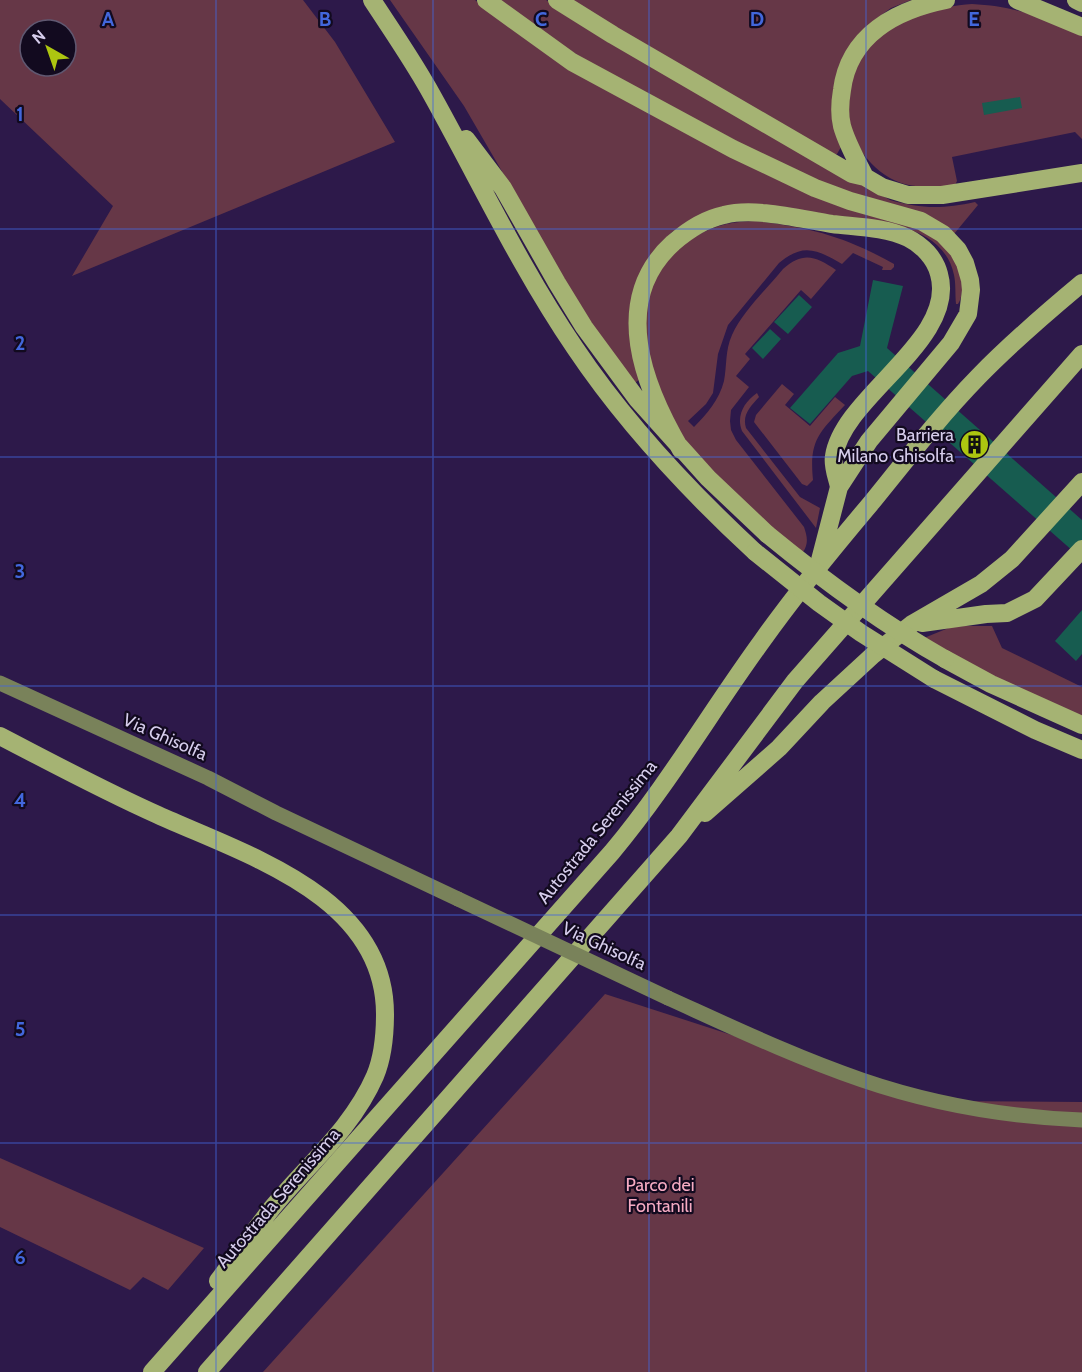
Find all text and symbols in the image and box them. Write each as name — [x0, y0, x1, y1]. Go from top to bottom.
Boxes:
text: A — [102, 7, 115, 31]
text: B — [319, 7, 331, 31]
text: C — [535, 7, 547, 31]
text: D — [750, 7, 764, 31]
text: E — [968, 7, 980, 31]
north arrow — [18, 18, 78, 78]
text: N — [28, 26, 49, 48]
text: 1 — [16, 102, 24, 126]
text: 2 — [15, 331, 25, 355]
place label: Barriera Milano Ghisolfa — [837, 424, 954, 467]
building icon: Barriera Milano Ghisolfa — [959, 429, 991, 461]
text: 3 — [15, 559, 25, 583]
street label: Via Ghisolfa — [119, 709, 211, 765]
street label: Autostrada Serenissima — [532, 756, 662, 908]
text: 4 — [14, 788, 26, 812]
street label: Via Ghisolfa — [559, 917, 650, 975]
text: 5 — [15, 1017, 25, 1041]
street label: Autostrada Serenissima — [211, 1123, 345, 1272]
park label: Parco dei Fontanili — [625, 1174, 695, 1217]
text: 6 — [14, 1245, 26, 1269]

